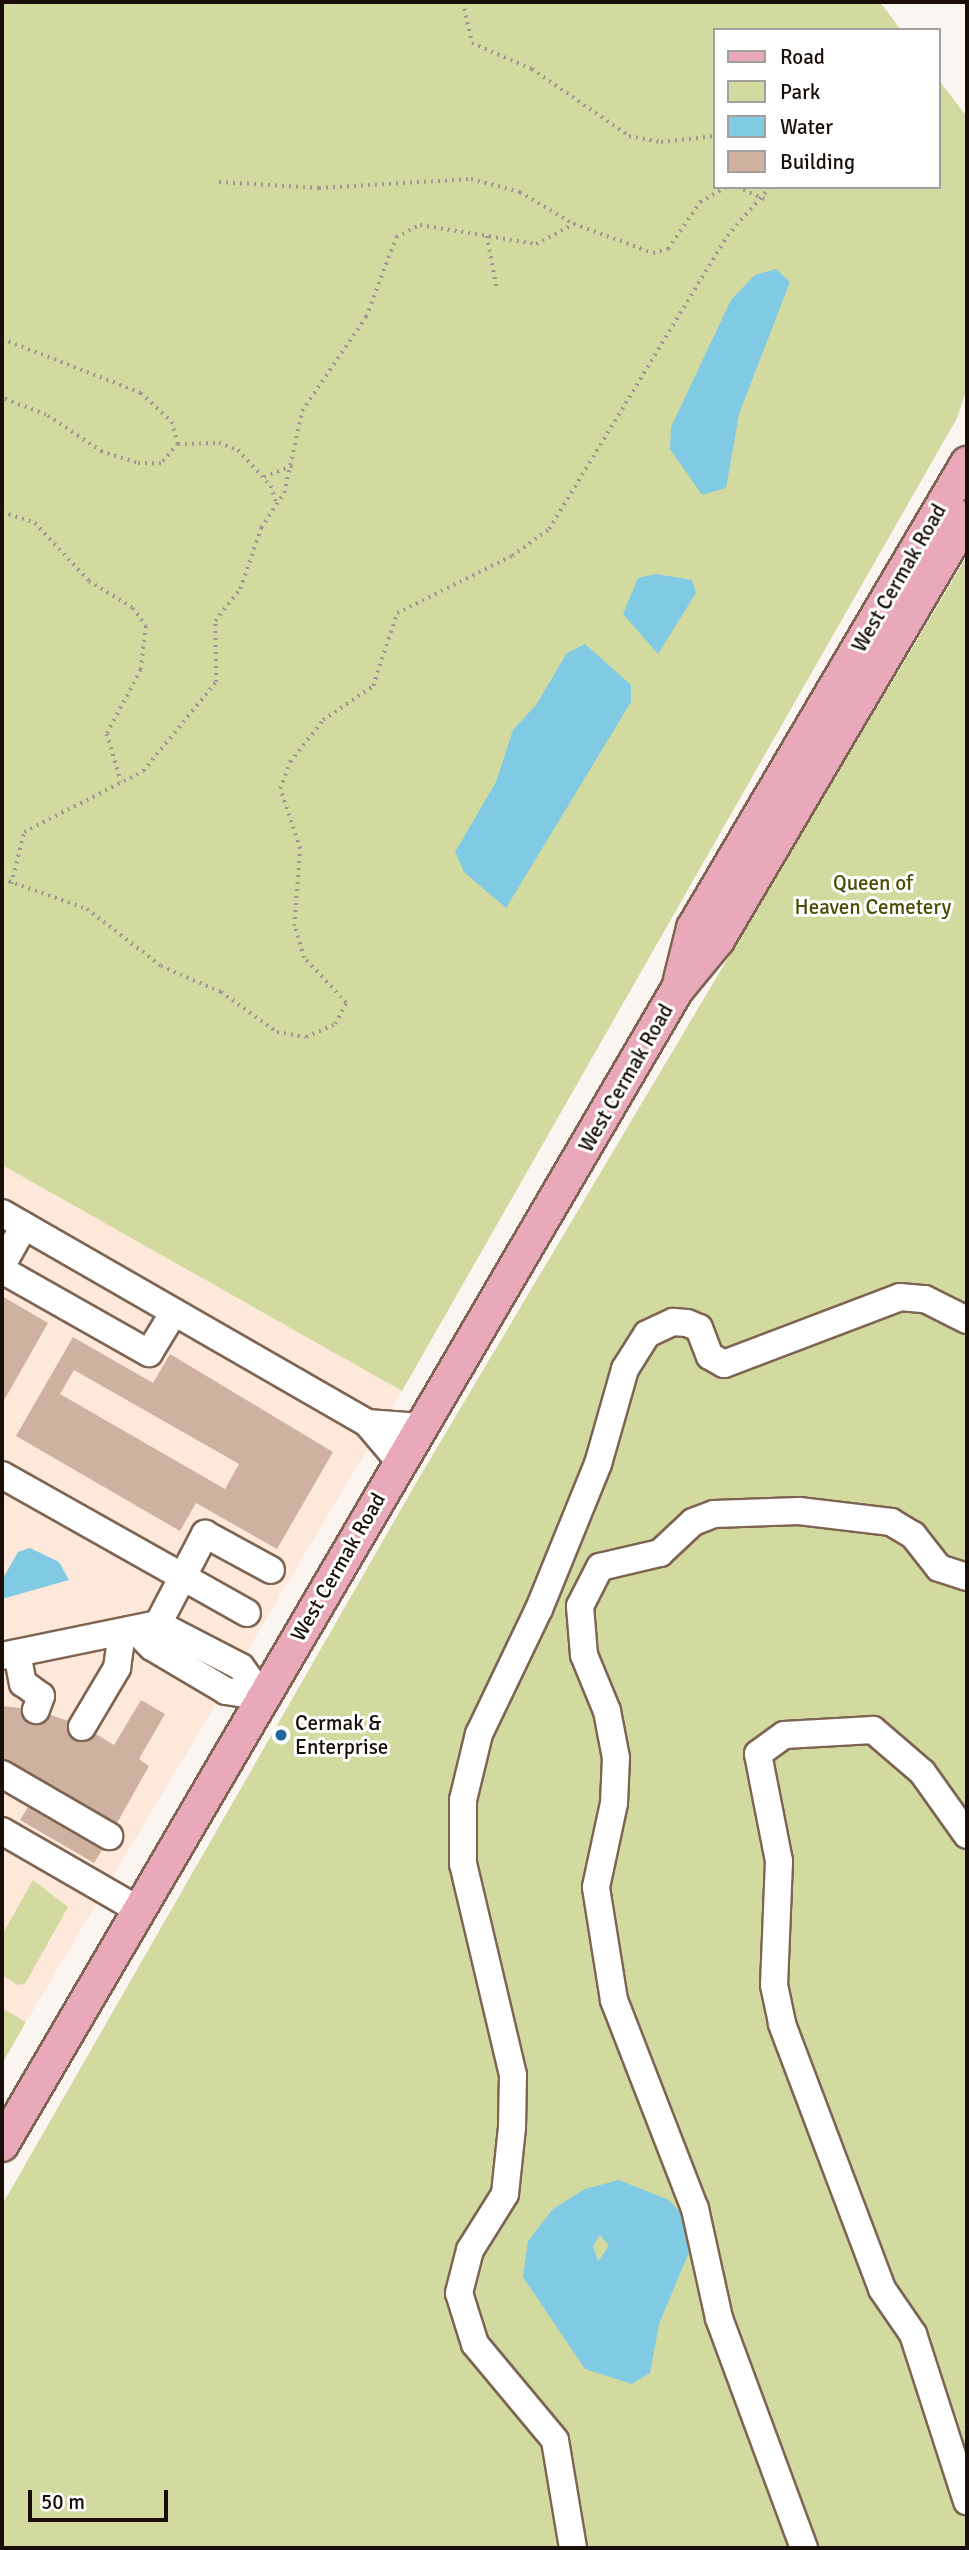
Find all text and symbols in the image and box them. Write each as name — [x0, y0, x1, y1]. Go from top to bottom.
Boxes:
legend — [713, 28, 941, 189]
text: Road — [780, 44, 825, 70]
text: Park — [780, 79, 820, 105]
text: Water — [780, 114, 833, 140]
text: Building — [780, 149, 855, 175]
street label: West Cermak Road — [846, 499, 952, 657]
park label: Queen of Heaven Cemetery — [795, 870, 951, 920]
street label: West Cermak Road — [573, 999, 679, 1157]
street label: West Cermak Road — [285, 1488, 391, 1646]
place label: Cermak & Enterprise — [295, 1710, 388, 1760]
marker: Cermak & Enterprise — [273, 1727, 289, 1743]
scale bar — [32, 2476, 172, 2520]
text: 50 m — [41, 2489, 85, 2515]

